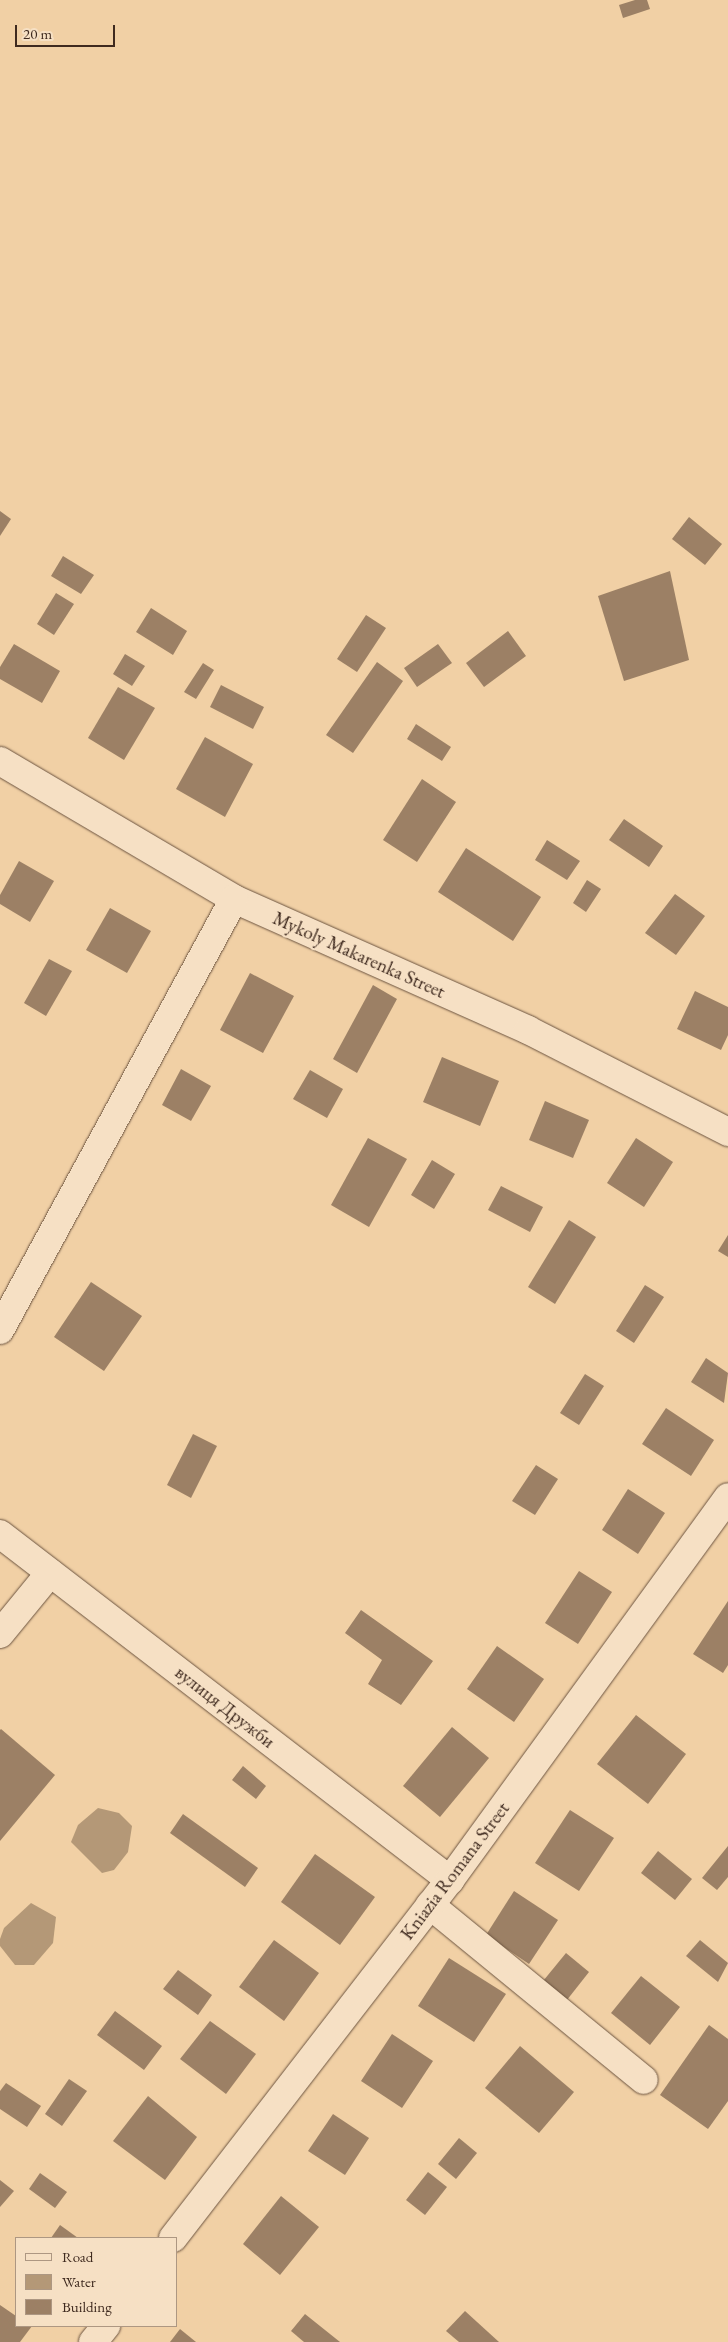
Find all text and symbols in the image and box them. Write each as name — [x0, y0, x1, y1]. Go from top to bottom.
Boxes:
scale bar — [18, 15, 118, 47]
text: 20 m — [23, 24, 52, 43]
street label: Mykoly Makarenka Street — [269, 907, 449, 1003]
street label: вулиця Дружби — [171, 1661, 279, 1753]
street label: Kniazia Romana Street — [396, 1798, 514, 1944]
legend — [15, 2237, 178, 2327]
text: Road — [62, 2247, 93, 2266]
text: Water — [62, 2272, 96, 2291]
text: Building — [62, 2297, 112, 2316]

